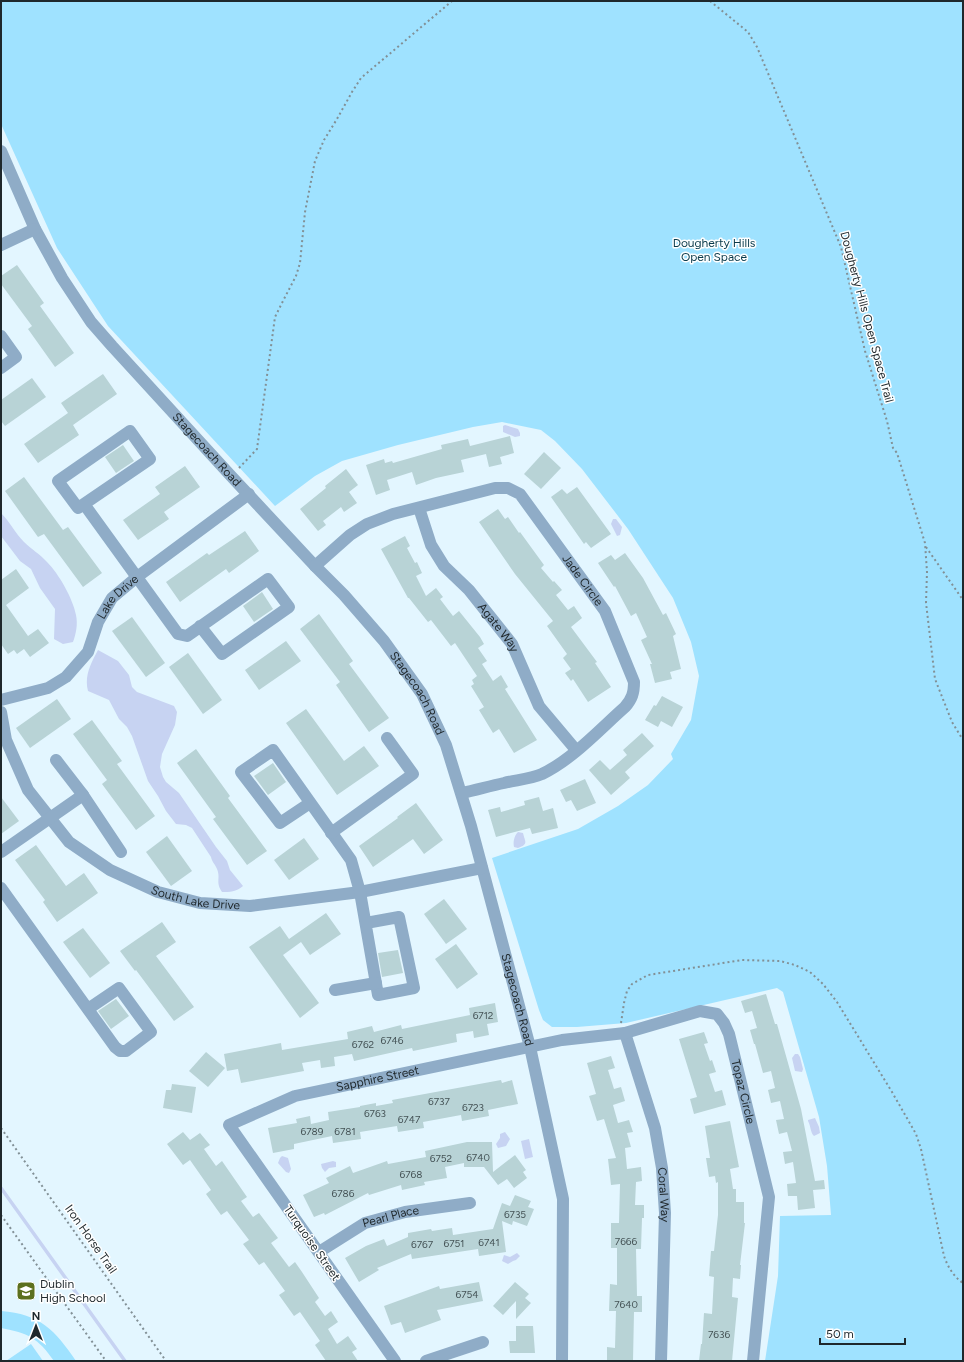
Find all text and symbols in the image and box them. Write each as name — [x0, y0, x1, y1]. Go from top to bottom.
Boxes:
street label: Dougherty Hills Open Space Trail — [837, 230, 897, 404]
park label: Dougherty Hills Open Space — [673, 236, 756, 264]
street label: Stagecoach Road — [170, 410, 244, 489]
street label: Jade Circle — [559, 552, 606, 609]
street label: Lake Drive — [94, 572, 142, 621]
street label: Agate Way — [475, 600, 522, 655]
street label: Stagecoach Road — [387, 649, 447, 737]
street label: South Lake Drive — [149, 883, 241, 912]
street label: Stagecoach Road — [498, 952, 536, 1047]
house number: 6712 — [473, 1009, 493, 1022]
house number: 6746 — [381, 1034, 404, 1047]
house number: 6762 — [352, 1038, 374, 1051]
street label: Topaz Circle — [728, 1058, 758, 1126]
street label: Sapphire Street — [335, 1063, 421, 1094]
house number: 6737 — [428, 1095, 451, 1108]
house number: 6723 — [462, 1101, 484, 1114]
house number: 6763 — [364, 1107, 386, 1120]
house number: 6747 — [398, 1113, 421, 1126]
house number: 6789 — [301, 1125, 324, 1138]
house number: 6781 — [334, 1125, 356, 1138]
house number: 6740 — [466, 1151, 490, 1164]
house number: 6752 — [430, 1152, 452, 1165]
street label: Coral Way — [655, 1167, 672, 1223]
house number: 6768 — [400, 1168, 422, 1181]
house number: 6786 — [332, 1187, 355, 1200]
street label: Iron Horse Trail — [62, 1202, 120, 1276]
street label: Turquoise Street — [281, 1203, 343, 1284]
street label: Pearl Place — [361, 1203, 420, 1230]
house number: 6735 — [504, 1208, 526, 1221]
house number: 7666 — [615, 1235, 638, 1248]
house number: 6741 — [478, 1236, 500, 1249]
house number: 6751 — [444, 1237, 464, 1250]
house number: 6767 — [411, 1238, 434, 1251]
place label: Dublin High School — [40, 1277, 106, 1305]
school or university icon: Dublin High School — [15, 1280, 37, 1302]
house number: 6754 — [456, 1288, 479, 1301]
house number: 7640 — [614, 1298, 638, 1311]
north arrow — [16, 1306, 56, 1346]
text: N — [32, 1310, 40, 1323]
scale bar — [820, 1320, 905, 1346]
text: 50 m — [826, 1327, 854, 1341]
house number: 7636 — [708, 1328, 730, 1341]

